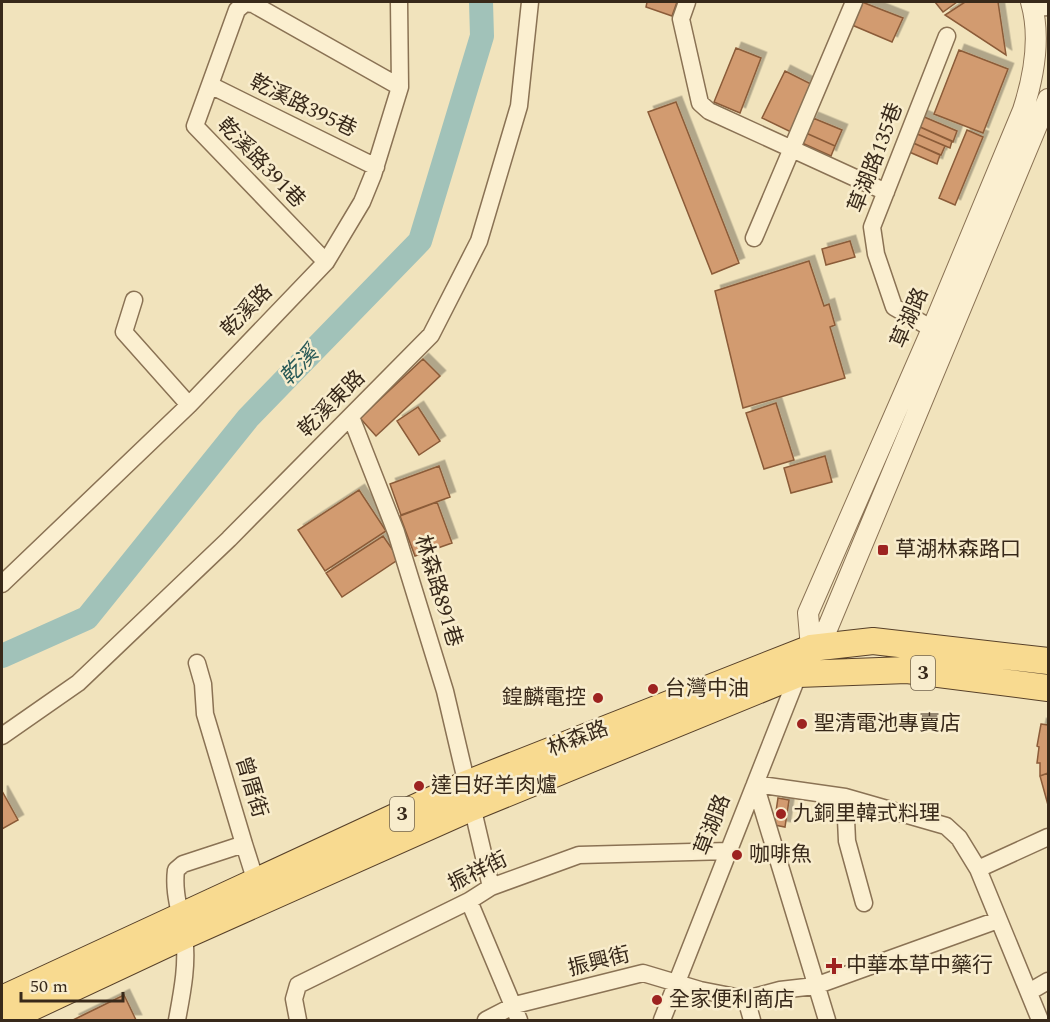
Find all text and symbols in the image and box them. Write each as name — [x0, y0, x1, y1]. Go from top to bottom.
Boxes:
street label: 乾溪路395巷 — [244, 66, 362, 146]
street label: 草湖路135巷 — [840, 98, 912, 218]
street label: 乾溪路391巷 — [209, 110, 313, 216]
street label: 乾溪路 — [214, 277, 280, 345]
street label: 草湖路 — [883, 283, 937, 353]
water label: 乾溪 — [272, 337, 328, 393]
street label: 乾溪東路 — [291, 363, 373, 445]
street label: 林森路891巷 — [406, 531, 470, 651]
place label: 草湖林森路口 — [895, 534, 1021, 566]
marker: 草湖林森路口 — [876, 543, 890, 557]
road number: 3 — [911, 656, 935, 690]
place label: 台灣中油 — [665, 673, 749, 705]
place label: 鍠麟電控 — [502, 682, 586, 714]
marker: 台灣中油 — [646, 682, 660, 696]
marker: 鍠麟電控 — [591, 691, 605, 705]
place label: 聖清電池專賣店 — [814, 708, 961, 740]
street label: 林森路 — [543, 713, 613, 765]
marker: 聖清電池專賣店 — [795, 717, 809, 731]
street label: 曾厝街 — [226, 752, 276, 822]
place label: 達日好羊肉爐 — [431, 770, 557, 802]
marker: 達日好羊肉爐 — [412, 779, 426, 793]
street label: 草湖路 — [687, 790, 739, 860]
road number: 3 — [390, 797, 414, 831]
place label: 九銅里韓式料理 — [793, 798, 940, 830]
marker: 九銅里韓式料理 — [774, 807, 788, 821]
place label: 咖啡魚 — [749, 839, 812, 871]
street label: 振祥街 — [443, 844, 513, 900]
marker: 咖啡魚 — [730, 848, 744, 862]
street label: 振興街 — [565, 939, 633, 985]
place label: 中華本草中藥行 — [846, 950, 993, 982]
marker: 中華本草中藥行 — [827, 959, 841, 973]
scale bar — [21, 965, 123, 1003]
text: 50 m — [30, 973, 68, 1000]
place label: 全家便利商店 — [669, 984, 795, 1016]
marker: 全家便利商店 — [650, 993, 664, 1007]

